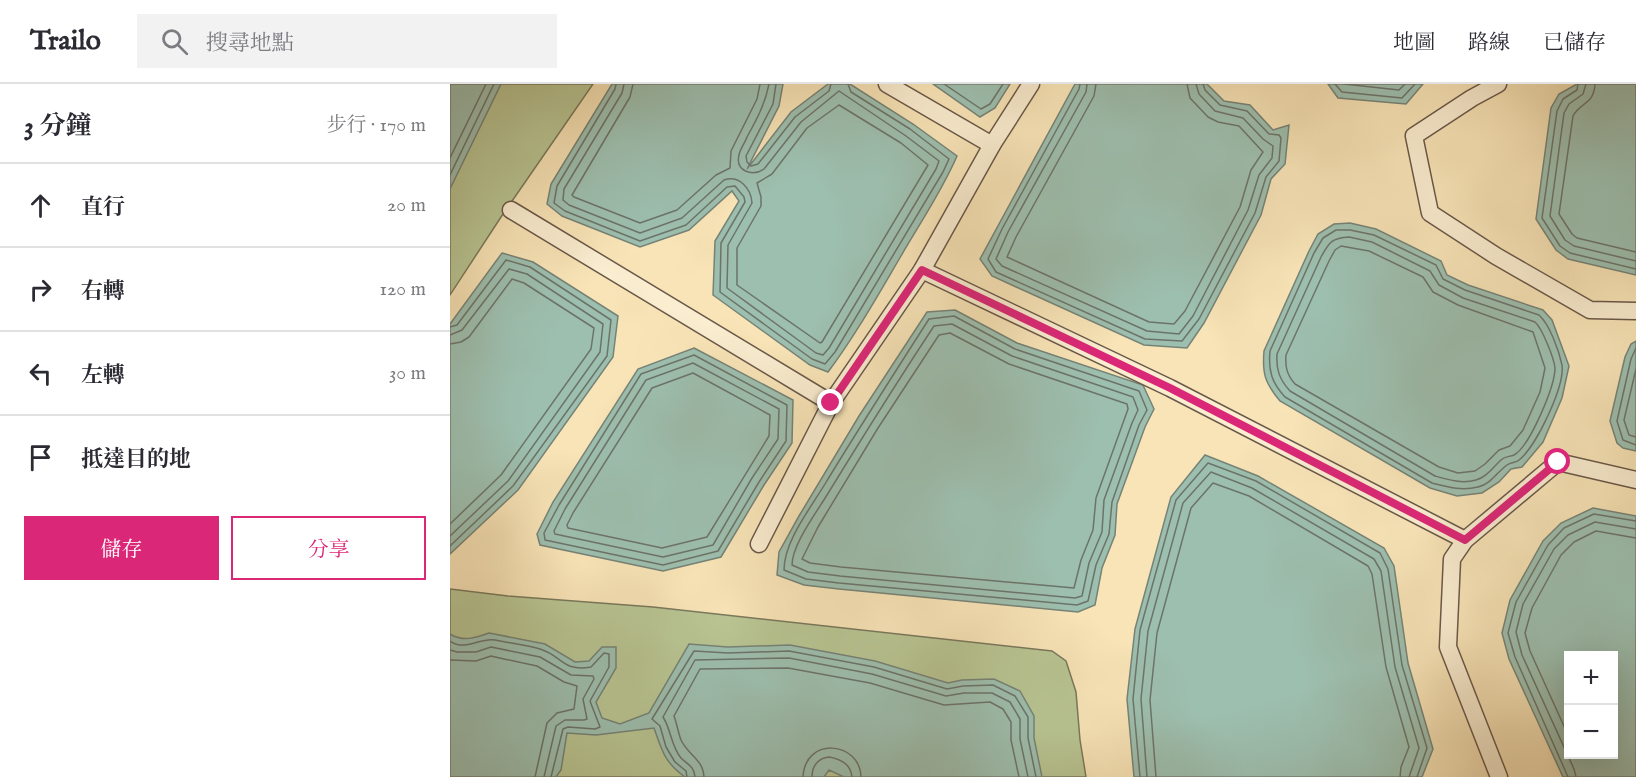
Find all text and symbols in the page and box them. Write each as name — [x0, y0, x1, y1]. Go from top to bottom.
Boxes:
search box — [137, 14, 557, 68]
text: Trailo — [30, 24, 101, 59]
icon: search — [158, 25, 191, 58]
text: 搜尋地點 — [206, 30, 294, 58]
text: 地圖 — [1393, 30, 1435, 57]
text: 路線 — [1468, 30, 1510, 57]
text: 已儲存 — [1543, 30, 1606, 57]
text: 3 分鐘 — [24, 110, 91, 143]
text: 步行 · 170 m — [326, 113, 426, 138]
icon: ahead — [24, 189, 57, 222]
text: 20 m — [387, 193, 426, 218]
text: 直行 — [81, 194, 125, 222]
icon: right — [24, 273, 57, 306]
text: 120 m — [380, 277, 426, 302]
text: 右轉 — [81, 278, 125, 306]
icon: left — [24, 357, 57, 390]
text: 30 m — [389, 361, 426, 386]
text: 左轉 — [81, 362, 125, 390]
route end — [817, 389, 843, 415]
icon: arrive — [24, 441, 57, 474]
text: 抵達目的地 — [81, 446, 191, 474]
route start — [1544, 448, 1570, 474]
button: 儲存 — [24, 516, 219, 580]
button: 分享 — [231, 516, 426, 580]
map controls — [1564, 651, 1618, 759]
button: + — [1564, 651, 1618, 705]
button: − — [1564, 705, 1618, 759]

